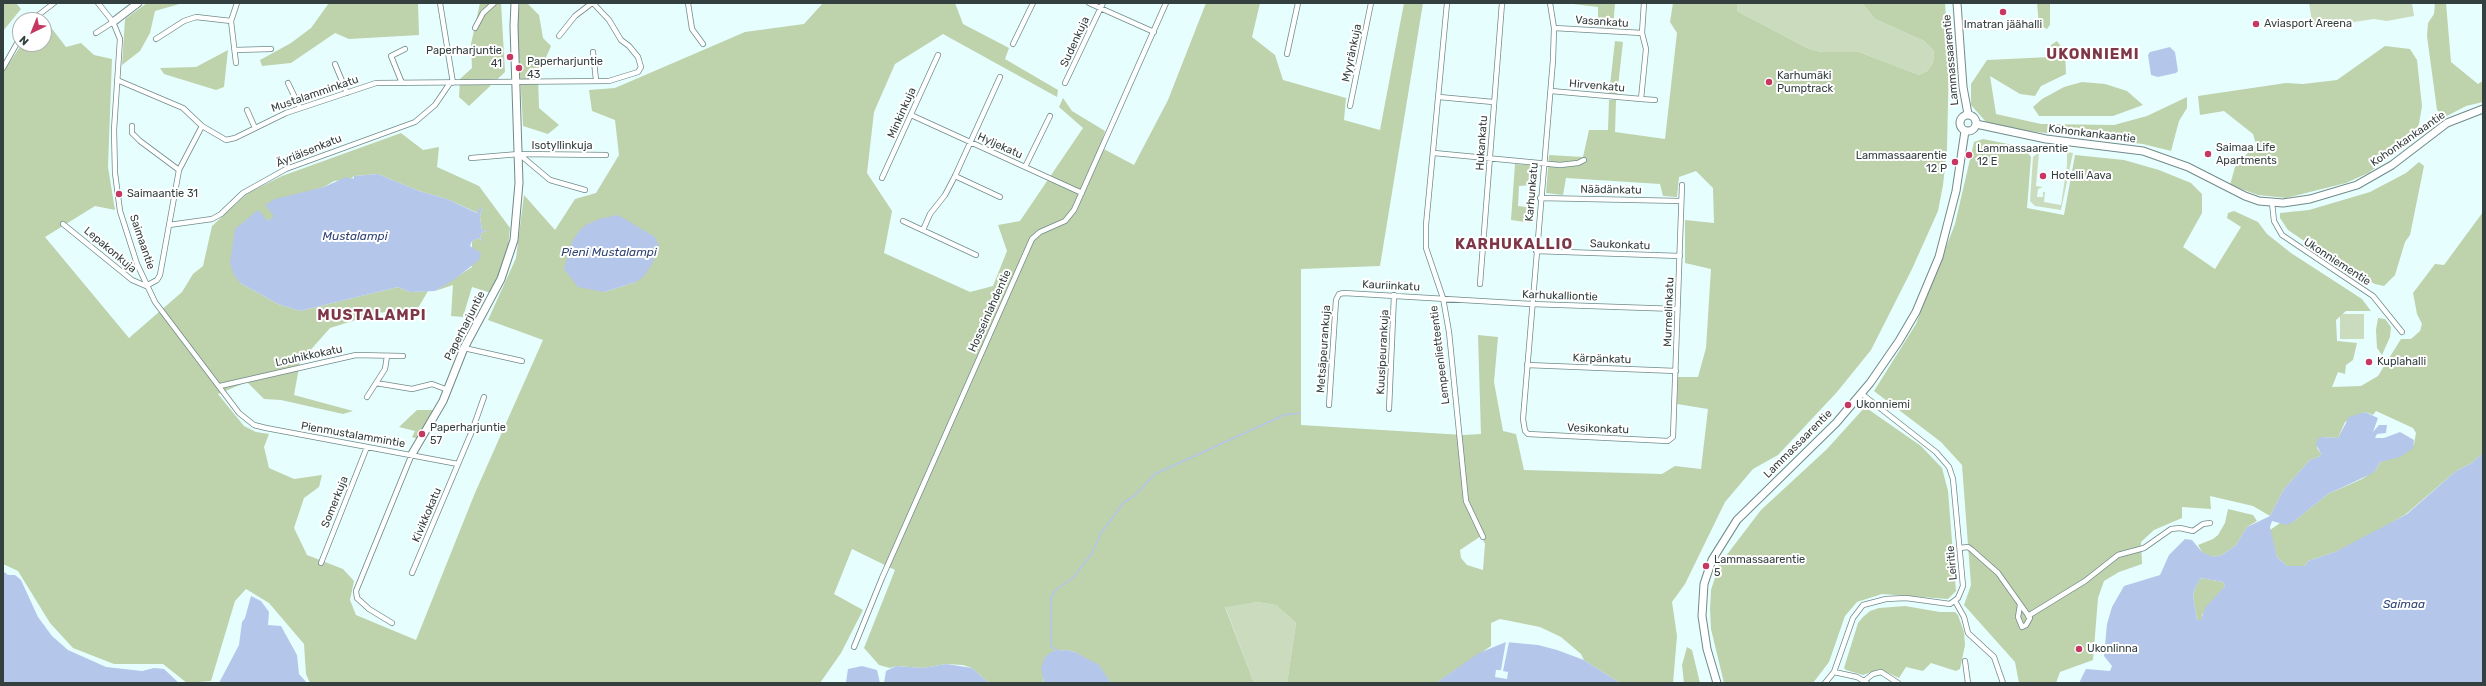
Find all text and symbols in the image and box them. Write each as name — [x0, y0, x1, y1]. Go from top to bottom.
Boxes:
marker: Imatran jäähalli — [1998, 7, 2008, 17]
north arrow — [12, 12, 52, 52]
street label: Vasankatu — [1575, 14, 1629, 30]
street label: Lammassaarentie — [1940, 14, 1962, 106]
street label: Sudenkuja — [1058, 15, 1092, 69]
place label: Aviasport Areena — [2264, 17, 2352, 31]
place label: Imatran jäähalli — [1964, 18, 2042, 32]
marker: Aviasport Areena — [2251, 19, 2261, 29]
street label: Myyränkuja — [1339, 23, 1365, 83]
text: N — [17, 33, 31, 48]
place label: Paperharjuntie 41 — [426, 44, 502, 70]
district label: UKONNIEMI — [2046, 46, 2140, 64]
marker: Paperharjuntie 41 — [505, 52, 515, 62]
place label: Paperharjuntie 43 — [527, 55, 603, 81]
marker: Paperharjuntie 43 — [514, 63, 524, 73]
place label: Karhumäki Pumptrack — [1777, 69, 1833, 95]
street label: Mustalamminkatu — [270, 73, 360, 115]
street label: Hirvenkatu — [1569, 77, 1625, 95]
marker: Karhumäki Pumptrack — [1764, 77, 1774, 87]
street label: Minkinkuja — [885, 86, 919, 140]
street label: Kohonkankaantie — [2368, 108, 2448, 170]
street label: Hukankatu — [1473, 115, 1491, 171]
street label: Kohonkankaantie — [2048, 122, 2136, 146]
street label: Hyljekatu — [975, 130, 1025, 162]
street label: Äyriäisenkatu — [274, 132, 344, 170]
street label: Isotyllinkuja — [531, 139, 593, 153]
place label: Saimaa Life Apartments — [2216, 141, 2277, 167]
place label: Lammassaarentie 12 E — [1977, 142, 2068, 168]
place label: Lammassaarentie 12 P — [1856, 149, 1947, 175]
marker: Saimaa Life Apartments — [2203, 149, 2213, 159]
marker: Lammassaarentie 12 E — [1964, 150, 1974, 160]
marker: Lammassaarentie 12 P — [1950, 157, 1960, 167]
street label: Karhunkatu — [1523, 162, 1541, 222]
place label: Hotelli Aava — [2051, 169, 2112, 183]
marker: Hotelli Aava — [2038, 171, 2048, 181]
street label: Näädänkatu — [1580, 183, 1642, 197]
place label: Saimaantie 31 — [127, 187, 198, 201]
marker: Saimaantie 31 — [114, 189, 124, 199]
street label: Saimaantie — [126, 213, 158, 271]
street label: Lepakonkuja — [81, 224, 139, 276]
water label: Mustalampi — [322, 230, 388, 244]
street label: Ukonniementie — [2301, 235, 2373, 289]
district label: KARHUKALLIO — [1455, 236, 1573, 254]
street label: Saukonkatu — [1590, 237, 1650, 253]
water label: Pieni Mustalampi — [561, 246, 657, 260]
street label: Hosseinlahdentie — [966, 268, 1014, 354]
street label: Murmelinkatu — [1661, 277, 1677, 347]
street label: Kauriinkatu — [1362, 278, 1420, 294]
street label: Karhukalliontie — [1522, 288, 1598, 304]
street label: Paperharjuntie — [442, 289, 488, 363]
street label: Metsäpeurankuja — [1314, 305, 1334, 393]
street label: Lempeenlietteentie — [1427, 305, 1453, 405]
district label: MUSTALAMPI — [317, 307, 427, 325]
street label: Kuusipeurankuja — [1374, 309, 1392, 395]
street label: Louhikkokatu — [274, 342, 344, 370]
street label: Kärpänkatu — [1572, 351, 1632, 367]
place label: Kuplahalli — [2377, 355, 2426, 369]
marker: Kuplahalli — [2364, 357, 2374, 367]
place label: Ukonniemi — [1856, 398, 1910, 412]
marker: Ukonniemi — [1843, 400, 1853, 410]
street label: Lammassaarentie — [1761, 407, 1835, 481]
street label: Pienmustalammintie — [300, 419, 406, 451]
place label: Paperharjuntie 57 — [430, 421, 506, 447]
street label: Vesikonkatu — [1567, 421, 1629, 437]
marker: Paperharjuntie 57 — [417, 429, 427, 439]
street label: Somerkuja — [319, 474, 351, 530]
street label: Kivikkokatu — [410, 486, 444, 544]
street label: Leiritie — [1944, 545, 1960, 581]
place label: Lammassaarentie 5 — [1714, 553, 1805, 579]
marker: Lammassaarentie 5 — [1701, 561, 1711, 571]
water label: Saimaa — [2383, 598, 2425, 612]
place label: Ukonlinna — [2087, 642, 2138, 656]
marker: Ukonlinna — [2074, 644, 2084, 654]

